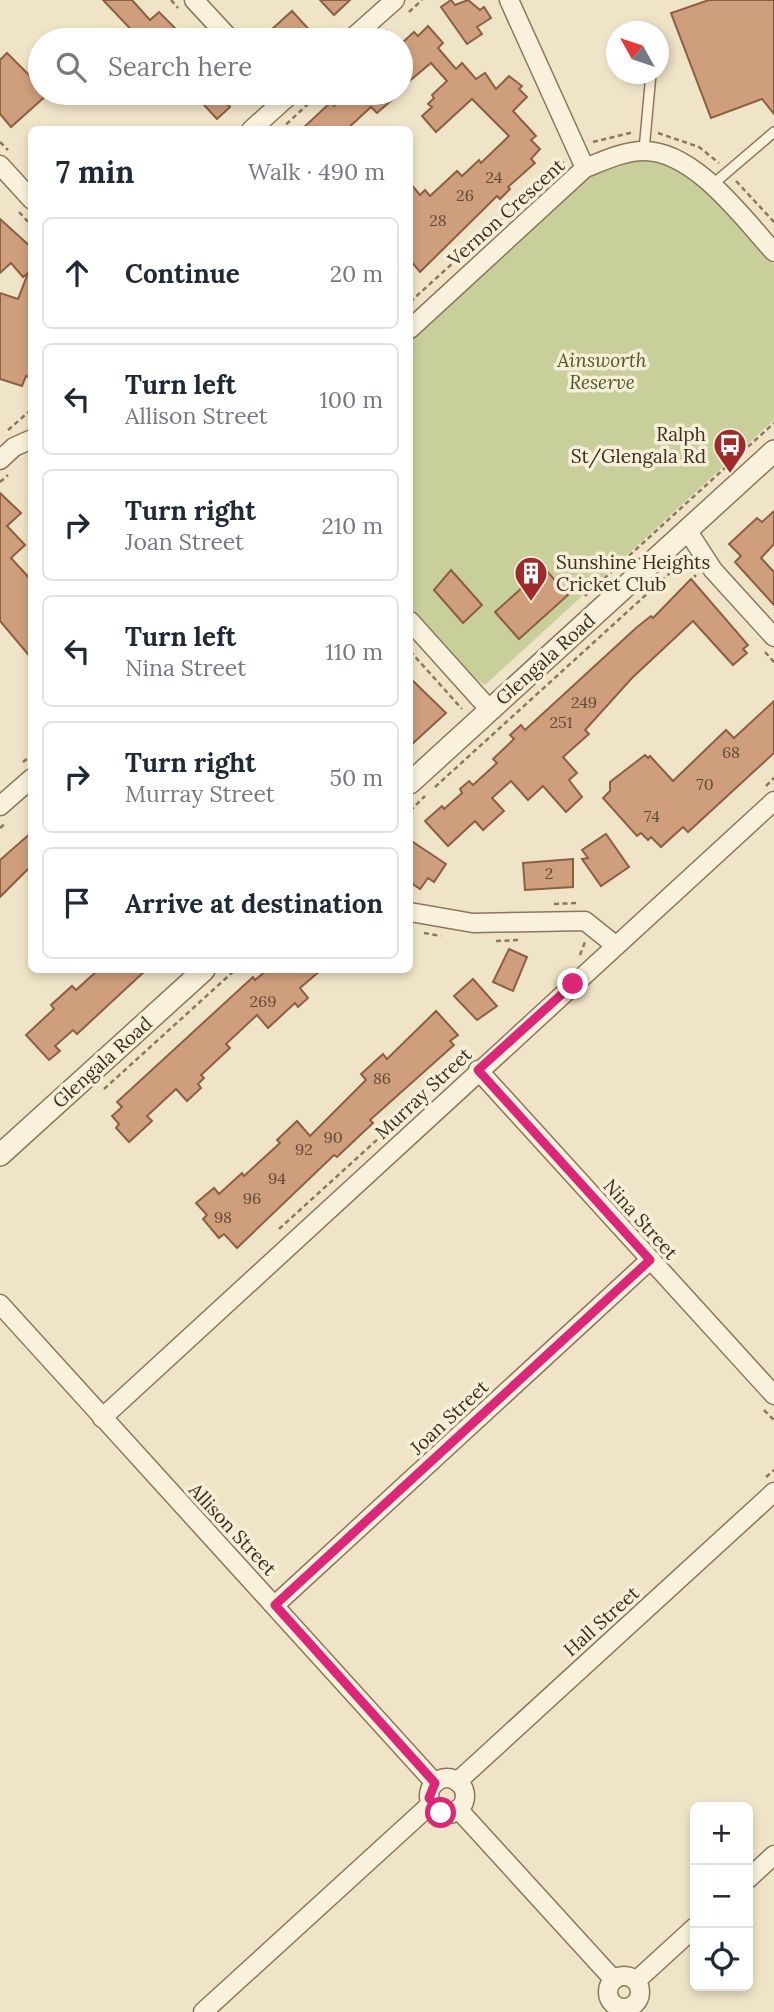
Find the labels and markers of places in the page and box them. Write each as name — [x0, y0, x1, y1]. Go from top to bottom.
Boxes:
place label: Ralph St/Glengala Rd — [571, 422, 706, 469]
bus stop icon: Ralph St/Glengala Rd — [711, 426, 749, 475]
place label: Sunshine Heights Cricket Club — [556, 550, 710, 596]
building icon: Sunshine Heights Cricket Club — [512, 554, 550, 603]

